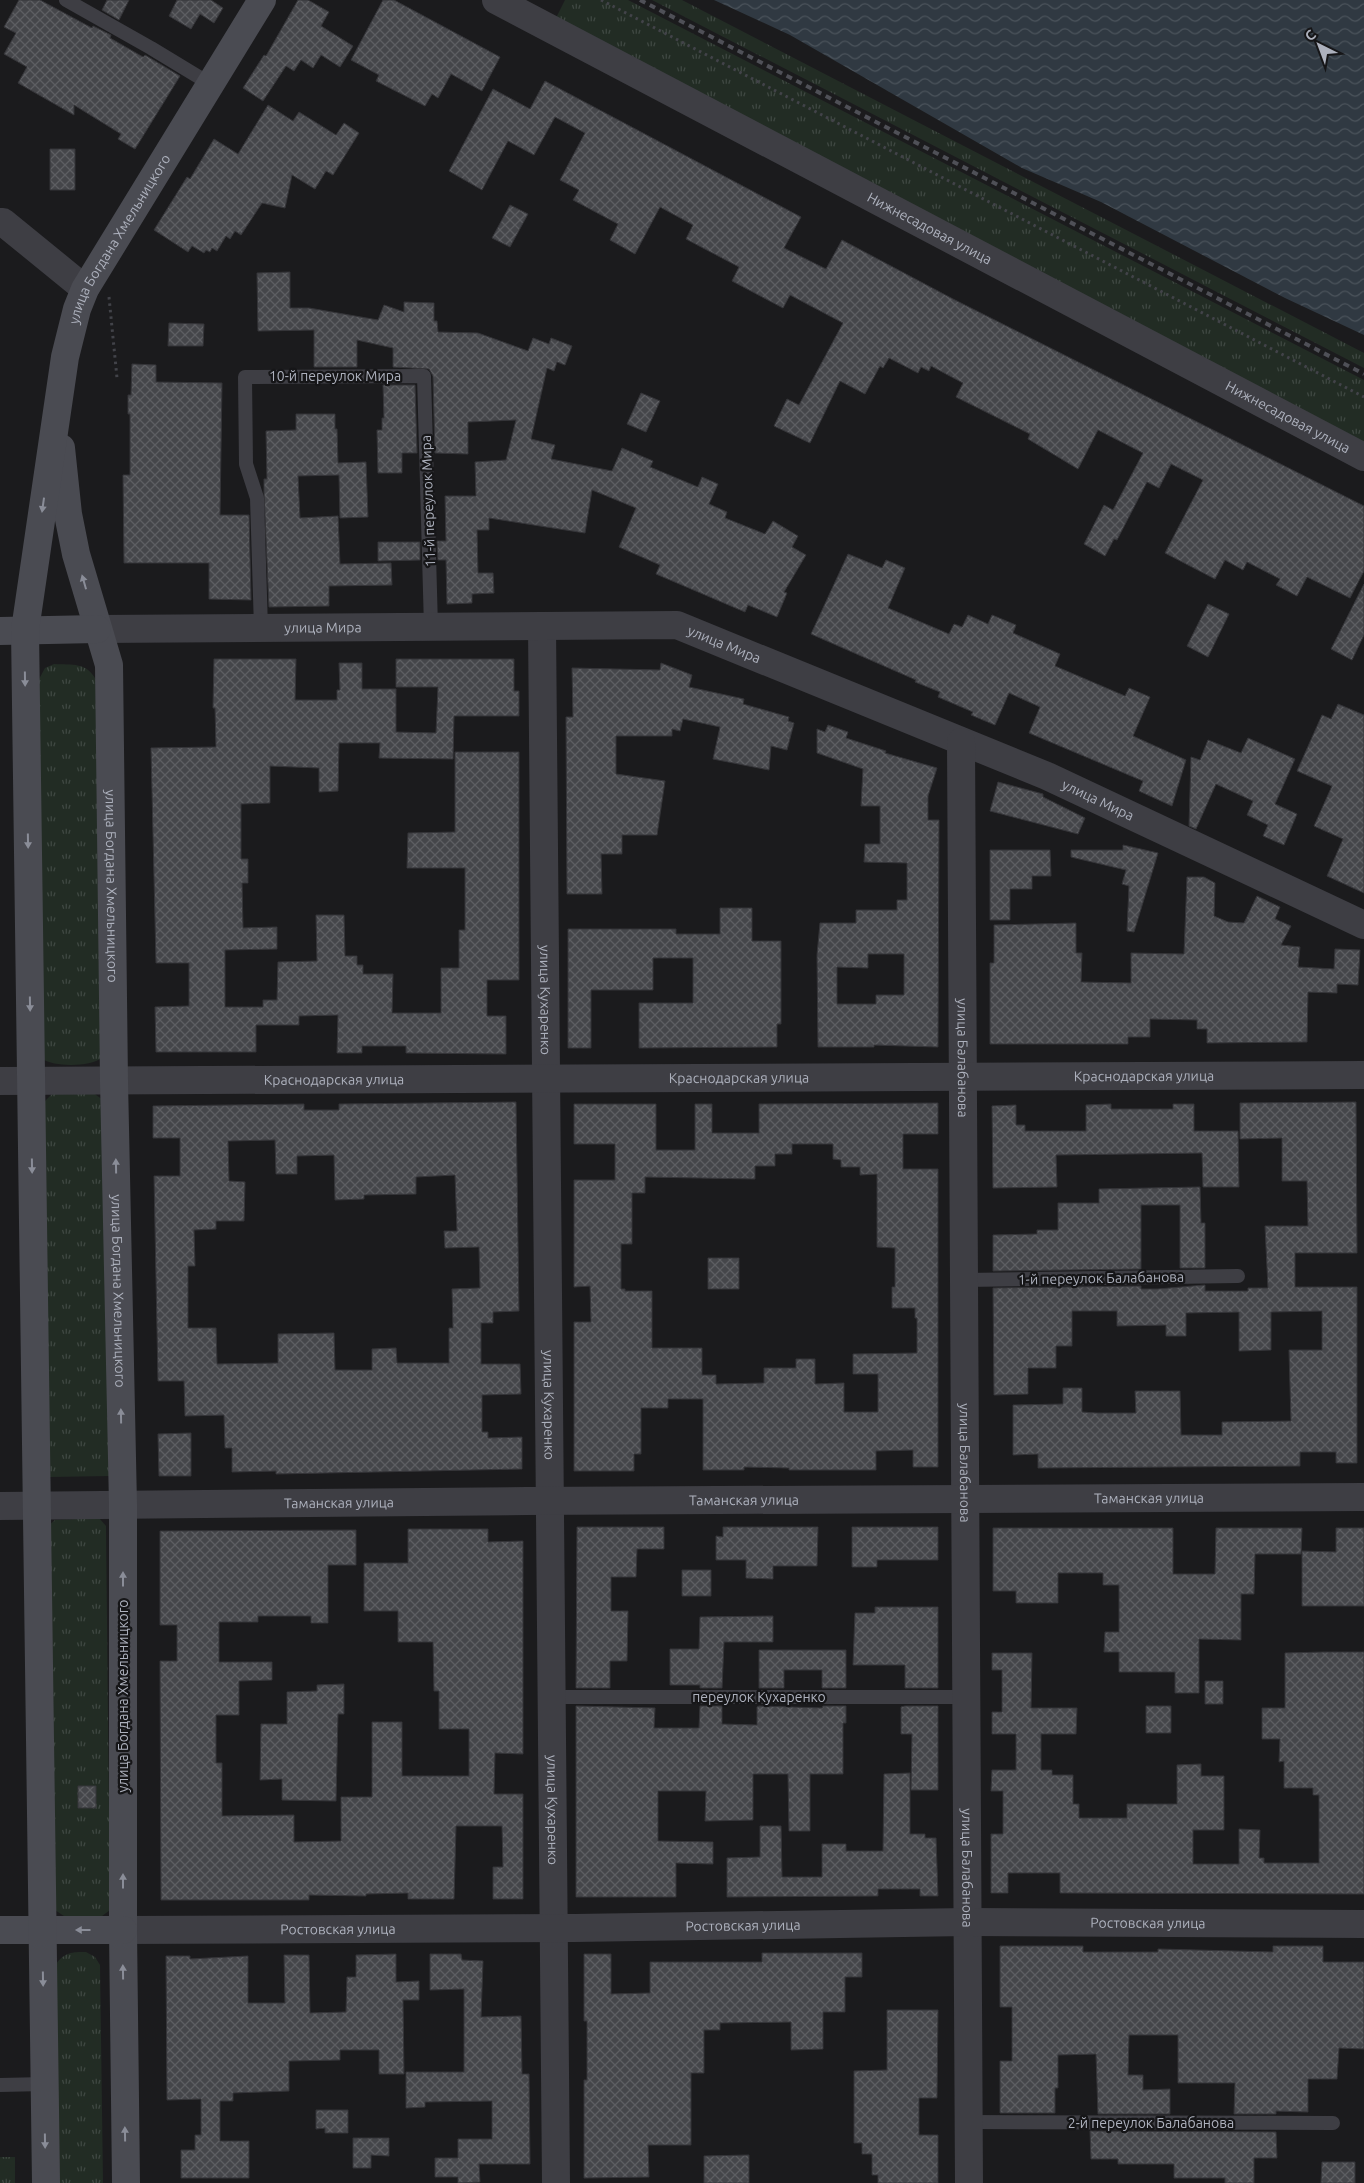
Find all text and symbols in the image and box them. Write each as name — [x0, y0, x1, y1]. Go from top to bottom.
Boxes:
north arrow — [1294, 20, 1344, 70]
text: С — [1302, 26, 1319, 44]
street label: улица Богдана Хмельницкого — [66, 151, 174, 326]
street label: Нижнесадовая улица — [865, 189, 995, 268]
street label: 10-й переулок Мира — [269, 368, 401, 384]
street label: Нижнесадовая улица — [1223, 378, 1353, 456]
street label: 11-й переулок Мира — [418, 435, 438, 567]
one-way arrow — [38, 498, 46, 514]
one-way arrow — [79, 574, 87, 589]
street label: улица Мира — [284, 619, 362, 636]
street label: улица Мира — [685, 622, 763, 666]
one-way arrow — [21, 671, 29, 687]
street label: улица Мира — [1060, 776, 1136, 824]
street label: улица Богдана Хмельницкого — [102, 789, 121, 983]
one-way arrow — [24, 834, 32, 850]
street label: улица Кухаренко — [537, 945, 554, 1055]
one-way arrow — [26, 996, 34, 1012]
street label: улица Балабанова — [954, 998, 971, 1118]
street label: Краснодарская улица — [1074, 1068, 1214, 1084]
street label: Краснодарская улица — [669, 1069, 809, 1086]
street label: Краснодарская улица — [264, 1071, 404, 1088]
one-way arrow — [111, 1158, 119, 1174]
one-way arrow — [28, 1159, 36, 1175]
street label: улица Богдана Хмельницкого — [108, 1194, 129, 1388]
street label: 1-й переулок Балабанова — [1018, 1269, 1184, 1287]
street label: улица Кухаренко — [541, 1350, 557, 1460]
street label: улица Балабанова — [957, 1403, 973, 1523]
one-way arrow — [117, 1408, 125, 1424]
street label: Таманская улица — [1094, 1490, 1204, 1506]
street label: Таманская улица — [689, 1492, 799, 1508]
street label: Таманская улица — [284, 1494, 394, 1511]
one-way arrow — [119, 1570, 127, 1586]
street label: улица Богдана Хмельницкого — [115, 1599, 131, 1793]
street label: переулок Кухаренко — [692, 1689, 826, 1705]
street label: улица Кухаренко — [544, 1755, 561, 1865]
street label: улица Балабанова — [959, 1808, 976, 1928]
one-way arrow — [119, 1873, 127, 1889]
street label: Ростовская улица — [1090, 1915, 1206, 1931]
street label: Ростовская улица — [685, 1917, 801, 1934]
street label: Ростовская улица — [280, 1921, 396, 1937]
one-way arrow — [74, 1926, 90, 1934]
one-way arrow — [119, 1964, 127, 1980]
one-way arrow — [39, 1971, 47, 1987]
street label: 2-й переулок Балабанова — [1068, 2115, 1234, 2131]
one-way arrow — [121, 2126, 129, 2142]
one-way arrow — [41, 2134, 49, 2150]

